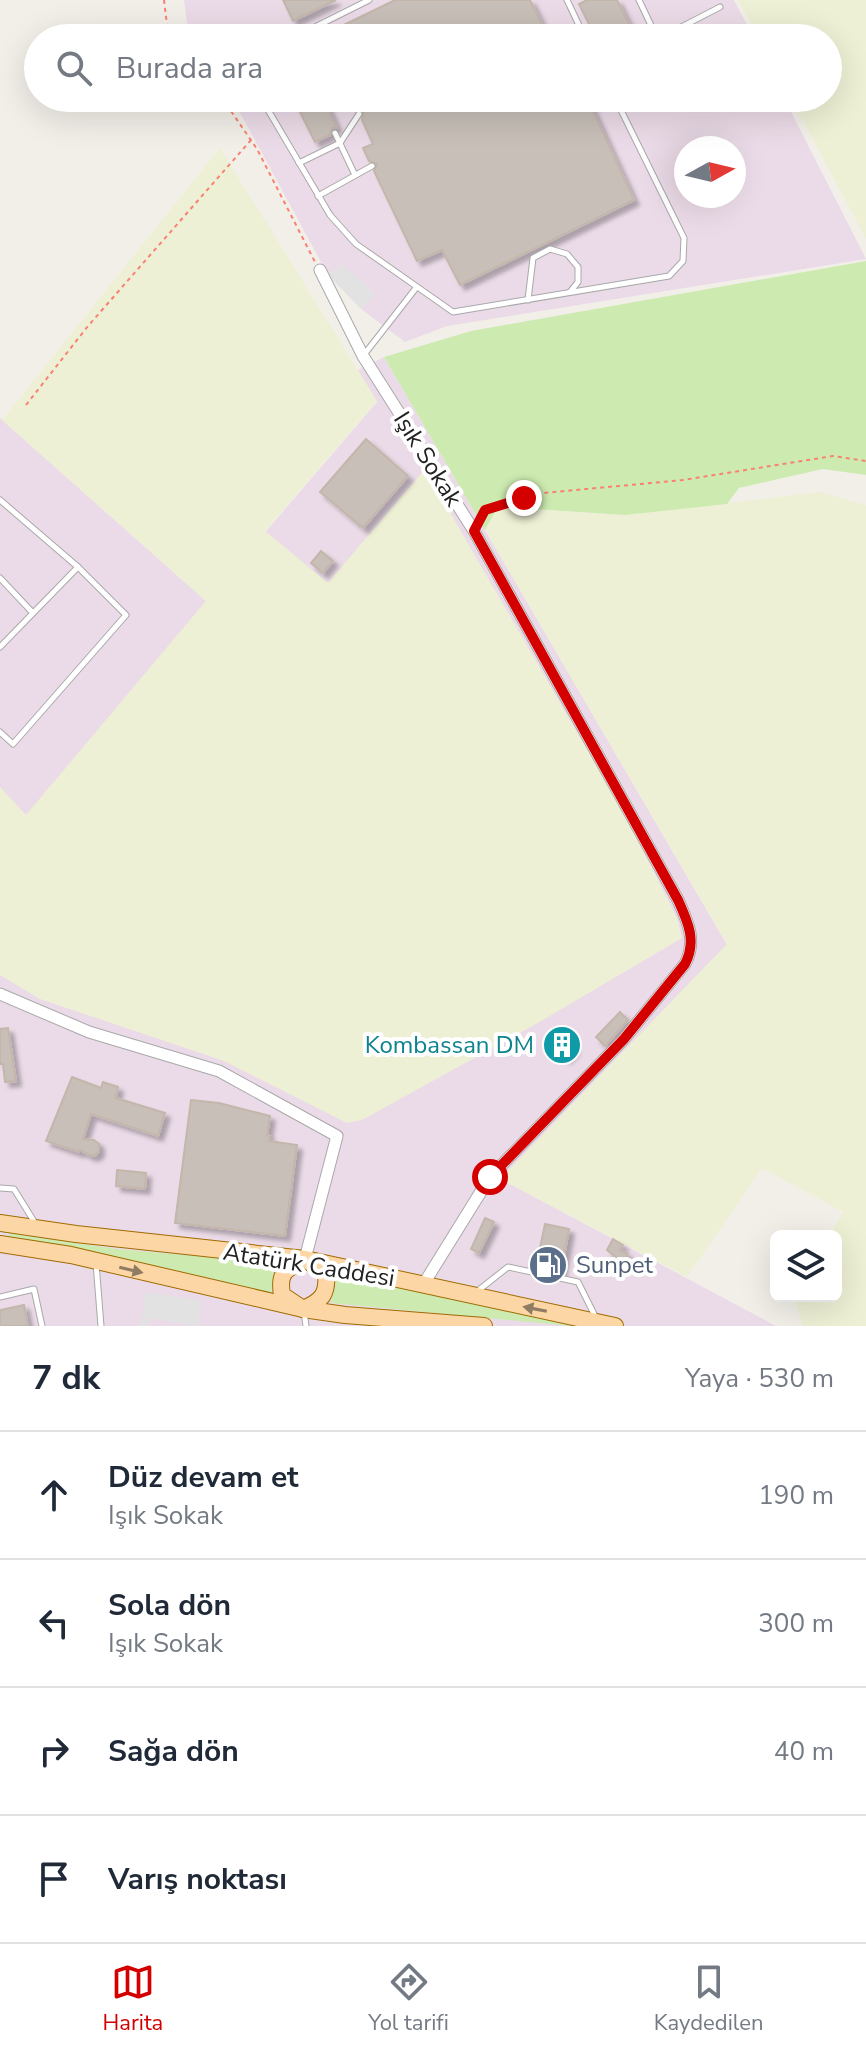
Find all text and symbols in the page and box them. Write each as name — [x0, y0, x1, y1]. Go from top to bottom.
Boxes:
search box — [24, 24, 842, 112]
icon: search — [52, 46, 96, 90]
text: Burada ara — [116, 48, 263, 89]
north arrow — [674, 136, 746, 208]
street label: Işık Sokak — [386, 406, 470, 513]
route end — [506, 480, 542, 516]
building icon: Kombassan DM — [541, 1024, 583, 1066]
place label: Kombassan DM — [365, 1029, 534, 1061]
route start — [472, 1159, 508, 1195]
map controls — [770, 1230, 842, 1302]
button: layers — [770, 1230, 842, 1302]
street label: Atatürk Caddesi — [221, 1236, 397, 1294]
fuel station icon: Sunpet — [527, 1244, 569, 1286]
place label: Sunpet — [576, 1249, 654, 1281]
one-way arrow — [119, 1264, 144, 1277]
one-way arrow — [522, 1303, 547, 1315]
text: 7 dk — [32, 1355, 100, 1401]
text: Yaya · 530 m — [685, 1361, 834, 1396]
text: Düz devam et — [108, 1457, 299, 1498]
icon: ahead — [32, 1473, 76, 1517]
text: 190 m — [758, 1478, 834, 1513]
text: Işık Sokak — [108, 1498, 223, 1533]
text: Sola dön — [108, 1585, 231, 1626]
icon: left — [32, 1601, 76, 1645]
text: 300 m — [758, 1606, 834, 1641]
text: Işık Sokak — [108, 1626, 223, 1661]
icon: right — [32, 1729, 76, 1773]
text: Sağa dön — [108, 1731, 239, 1772]
text: 40 m — [774, 1734, 834, 1769]
icon: arrive — [32, 1857, 76, 1901]
text: Varış noktası — [108, 1859, 287, 1900]
tab: Harita — [103, 1960, 163, 2038]
tab: Yol tarifi — [368, 1960, 449, 2038]
tab: Kaydedilen — [654, 1960, 763, 2038]

